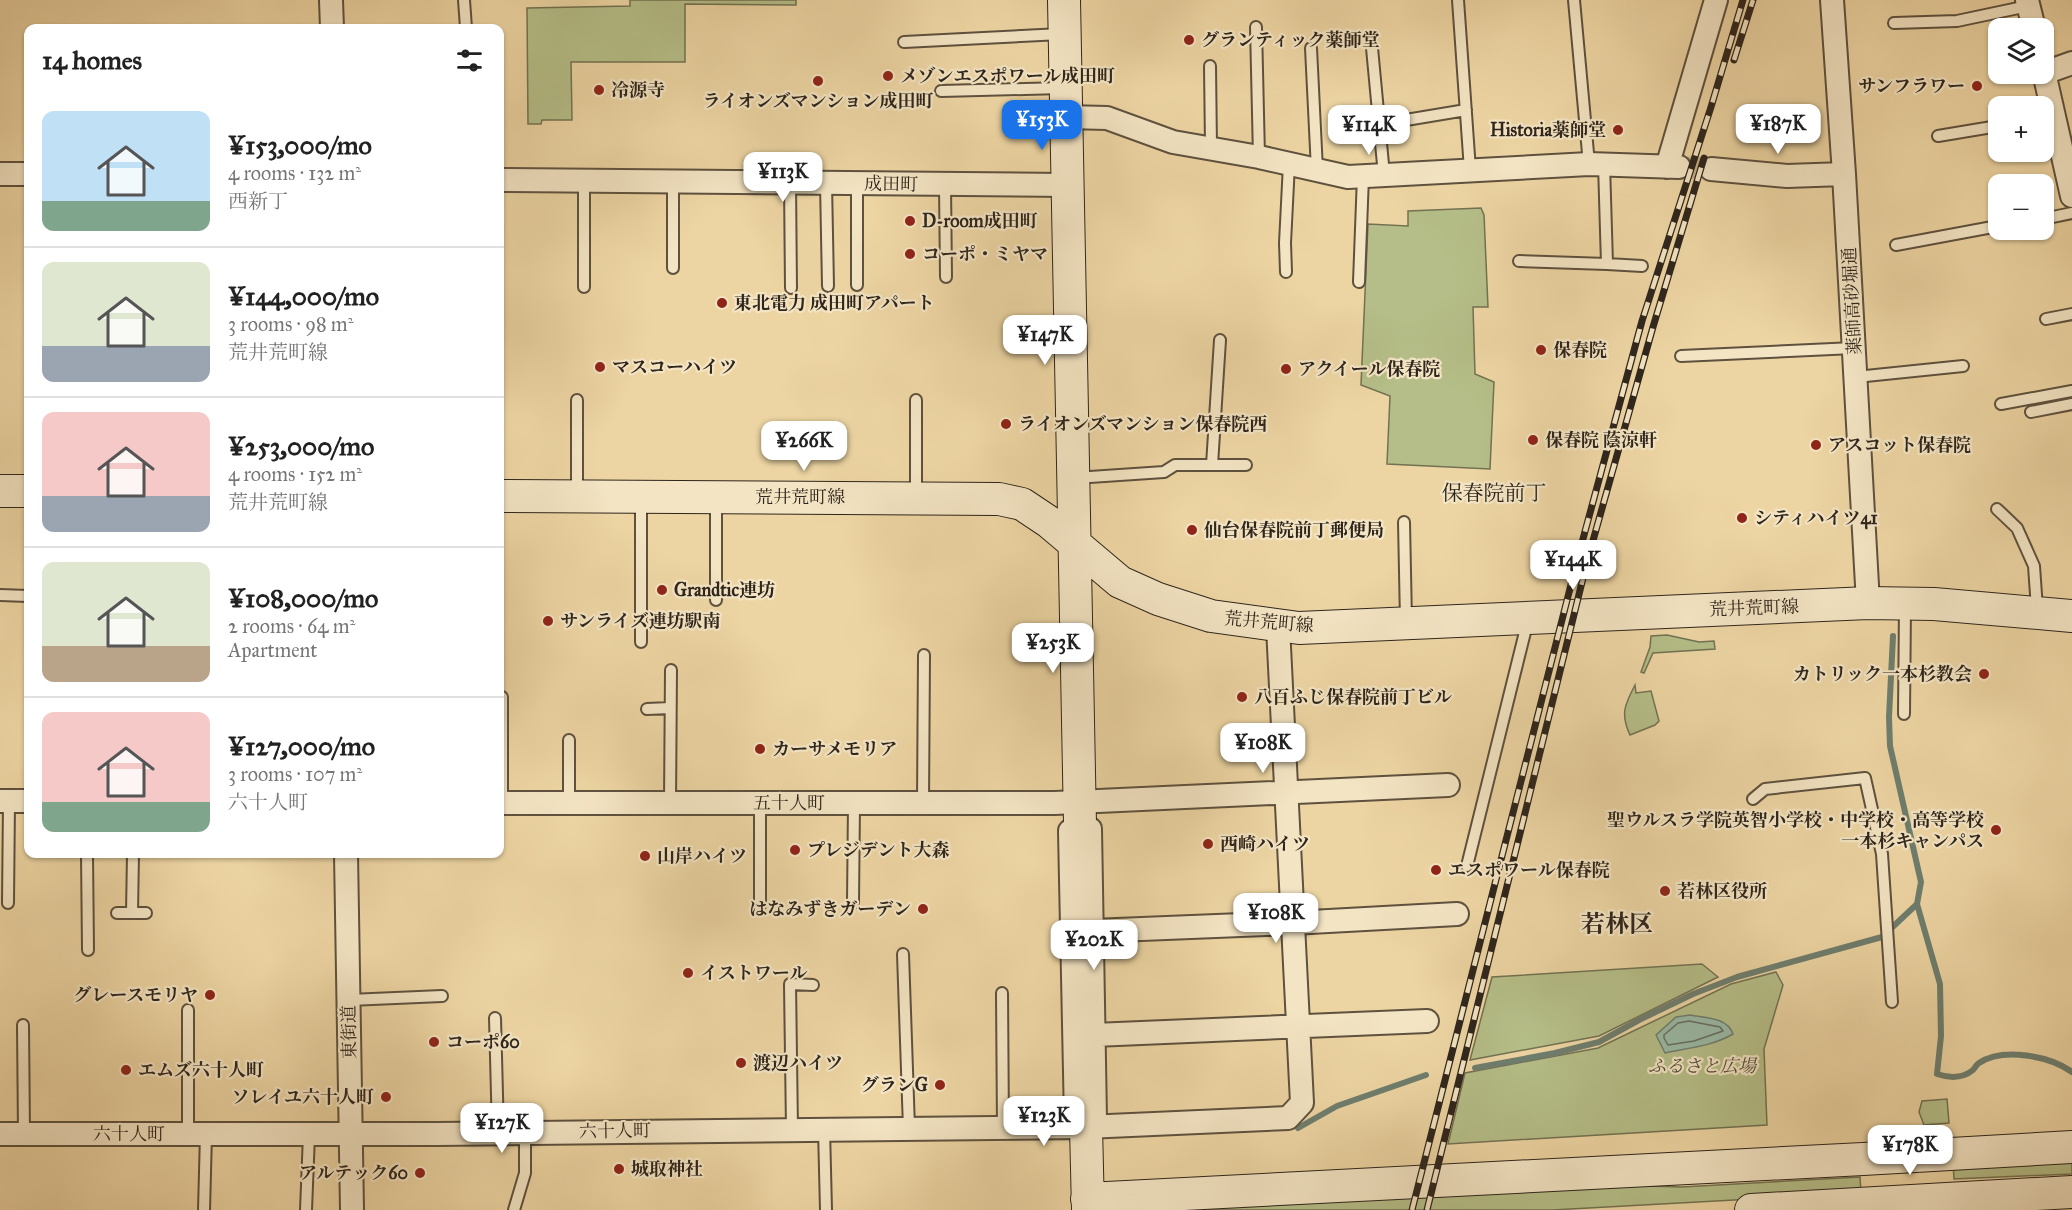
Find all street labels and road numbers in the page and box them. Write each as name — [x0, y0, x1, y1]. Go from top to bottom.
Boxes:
street label: 成田町 — [864, 173, 918, 195]
street label: 薬師高砂堀通 — [1838, 246, 1866, 356]
street label: 荒井荒町線 — [755, 486, 845, 508]
street label: 荒井荒町線 — [1709, 595, 1799, 621]
street label: 荒井荒町線 — [1223, 607, 1315, 637]
street label: 五十人町 — [753, 792, 825, 814]
street label: 東街道 — [338, 1005, 360, 1059]
street label: 六十人町 — [579, 1119, 651, 1143]
street label: 六十人町 — [93, 1123, 165, 1145]

